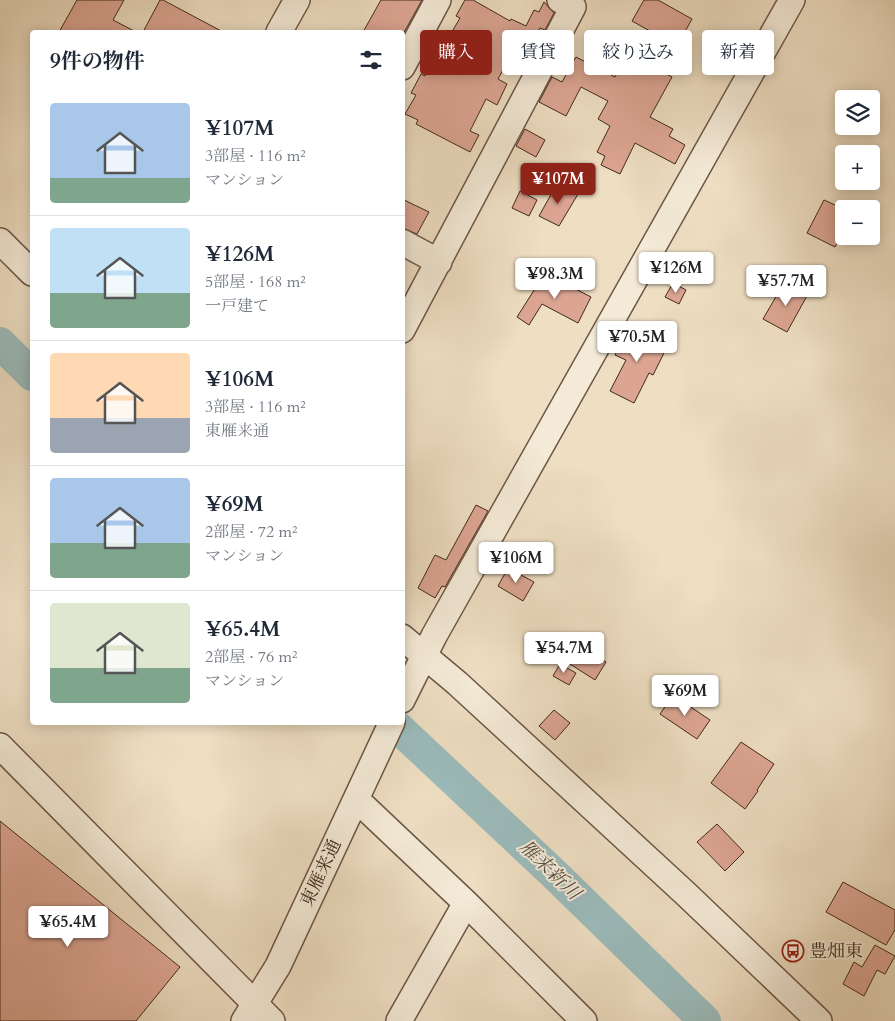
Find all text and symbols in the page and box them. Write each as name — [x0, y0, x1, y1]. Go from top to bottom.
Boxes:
chip: 購入 — [420, 30, 492, 75]
chip: 賃貸 — [502, 30, 574, 75]
chip: 絞り込み — [584, 30, 692, 75]
chip: 新着 — [702, 30, 774, 75]
icon: filters — [357, 46, 385, 74]
text: 9件の物件 — [50, 47, 145, 76]
map controls — [835, 90, 880, 245]
button: layers — [835, 90, 880, 135]
text: ¥107M — [205, 114, 274, 143]
icon: home — [90, 123, 150, 183]
text: 3部屋 · 116 m² — [205, 145, 306, 167]
button: + — [835, 145, 880, 190]
pin: ¥107M — [523, 162, 593, 205]
text: ¥107M — [532, 168, 584, 190]
text: マンション — [205, 169, 284, 191]
button: − — [835, 200, 880, 245]
text: ¥126M — [205, 240, 274, 269]
icon: home — [90, 248, 150, 308]
pin: ¥126M — [641, 252, 711, 294]
text: ¥126M — [650, 257, 702, 279]
pin: ¥98.3M — [514, 258, 596, 300]
text: ¥98.3M — [526, 263, 584, 285]
pin: ¥57.7M — [745, 264, 827, 307]
text: ¥57.7M — [757, 270, 815, 292]
text: 5部屋 · 168 m² — [205, 271, 306, 293]
text: 一戸建て — [205, 295, 269, 317]
pin: ¥70.5M — [596, 320, 678, 363]
text: ¥70.5M — [608, 326, 666, 348]
text: ¥106M — [205, 365, 274, 394]
icon: home — [90, 373, 150, 433]
text: 3部屋 · 116 m² — [205, 396, 306, 418]
text: 東雁来通 — [205, 420, 269, 442]
text: ¥69M — [205, 490, 264, 519]
icon: home — [90, 498, 150, 558]
text: 2部屋 · 72 m² — [205, 521, 297, 543]
pin: ¥106M — [481, 542, 551, 584]
text: マンション — [205, 545, 284, 567]
text: ¥106M — [490, 547, 542, 569]
text: ¥65.4M — [205, 615, 281, 644]
icon: home — [90, 623, 150, 683]
pin: ¥54.7M — [523, 632, 605, 674]
text: ¥54.7M — [535, 637, 593, 659]
text: 2部屋 · 76 m² — [205, 646, 297, 668]
text: マンション — [205, 670, 284, 692]
pin: ¥69M — [655, 674, 715, 717]
text: ¥69M — [663, 680, 707, 702]
water label: 雁来新川 — [514, 834, 588, 907]
street label: 東雁来通 — [294, 835, 348, 911]
pin: ¥65.4M — [27, 906, 109, 948]
text: ¥65.4M — [39, 911, 97, 933]
bus stop icon: 豊畑東 — [781, 939, 805, 963]
place label: 豊畑東 — [809, 939, 863, 964]

